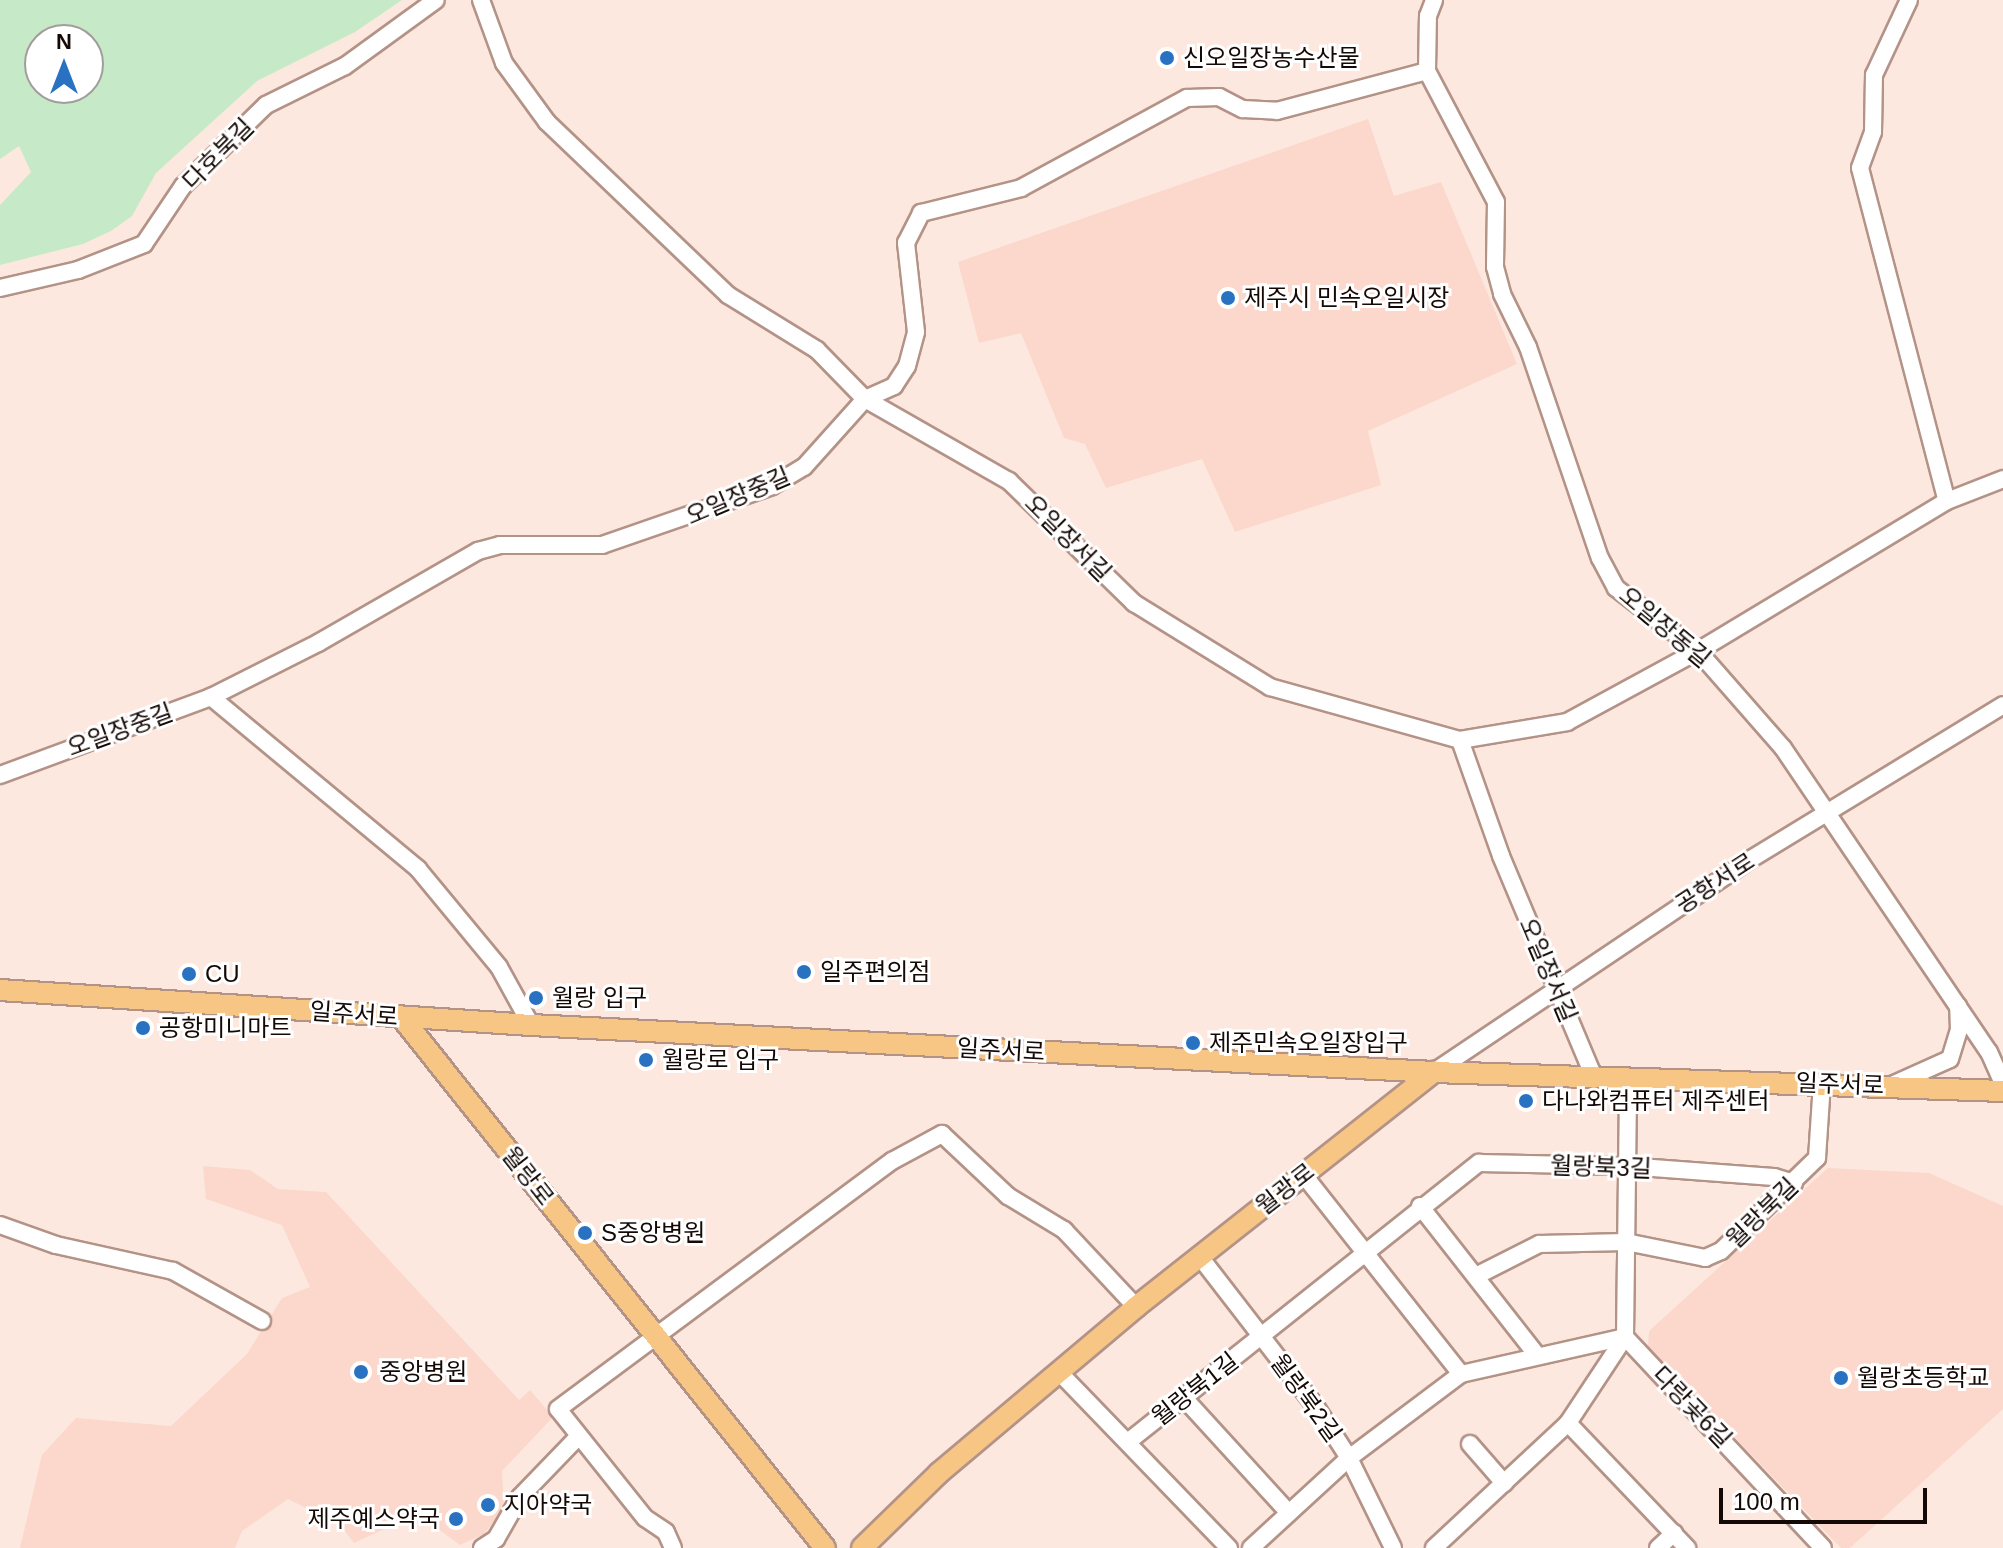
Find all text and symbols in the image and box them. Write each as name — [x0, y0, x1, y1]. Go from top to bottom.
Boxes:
north arrow — [24, 24, 104, 104]
text: N — [56, 29, 72, 54]
place label: 신오일장농수산물 — [1183, 44, 1360, 72]
marker: 신오일장농수산물 — [1158, 49, 1176, 67]
street label: 다호북길 — [177, 113, 259, 195]
place label: 제주시 민속오일시장 — [1244, 284, 1449, 312]
marker: 제주시 민속오일시장 — [1219, 289, 1237, 307]
street label: 오일장중길 — [682, 461, 794, 531]
street label: 오일장서길 — [1019, 489, 1117, 587]
street label: 오일장동길 — [1613, 580, 1717, 674]
street label: 오일장중길 — [63, 698, 177, 762]
street label: 공항서로 — [1670, 847, 1760, 919]
street label: 오일장서길 — [1513, 914, 1583, 1026]
place label: 일주편의점 — [820, 958, 930, 986]
place label: CU — [205, 960, 240, 988]
marker: 일주편의점 — [795, 963, 813, 981]
marker: CU — [180, 965, 198, 983]
place label: 월랑 입구 — [552, 984, 647, 1012]
marker: 월랑 입구 — [527, 989, 545, 1007]
street label: 일주서로 — [309, 997, 399, 1031]
place label: 공항미니마트 — [159, 1014, 291, 1042]
marker: 공항미니마트 — [134, 1019, 152, 1037]
place label: 제주민속오일장입구 — [1209, 1029, 1408, 1057]
street label: 일주서로 — [956, 1033, 1046, 1067]
marker: 제주민속오일장입구 — [1184, 1034, 1202, 1052]
place label: 월랑로 입구 — [662, 1046, 779, 1074]
marker: 월랑로 입구 — [637, 1051, 655, 1069]
street label: 일주서로 — [1795, 1068, 1885, 1100]
place label: 다나와컴퓨터 제주센터 — [1542, 1087, 1769, 1115]
marker: 다나와컴퓨터 제주센터 — [1517, 1092, 1535, 1110]
street label: 월랑로 — [496, 1141, 560, 1211]
street label: 월랑북3길 — [1550, 1151, 1652, 1183]
street label: 월광로 — [1250, 1157, 1320, 1221]
street label: 월랑북길 — [1720, 1172, 1804, 1254]
place label: S중앙병원 — [601, 1219, 705, 1247]
marker: S중앙병원 — [576, 1224, 594, 1242]
street label: 월랑북1길 — [1146, 1346, 1244, 1432]
street label: 월랑북2길 — [1264, 1348, 1348, 1448]
place label: 중앙병원 — [379, 1358, 467, 1386]
street label: 다랑곶6길 — [1646, 1360, 1738, 1454]
marker: 중앙병원 — [350, 1361, 372, 1383]
place label: 월랑초등학교 — [1857, 1364, 1989, 1392]
marker: 월랑초등학교 — [1832, 1369, 1850, 1387]
scale bar — [1723, 1472, 1931, 1522]
text: 100 m — [1733, 1488, 1800, 1515]
place label: 지아약국 — [504, 1491, 592, 1519]
marker: 지아약국 — [479, 1496, 497, 1514]
place label: 제주예스약국 — [308, 1505, 440, 1533]
marker: 제주예스약국 — [447, 1510, 465, 1528]

